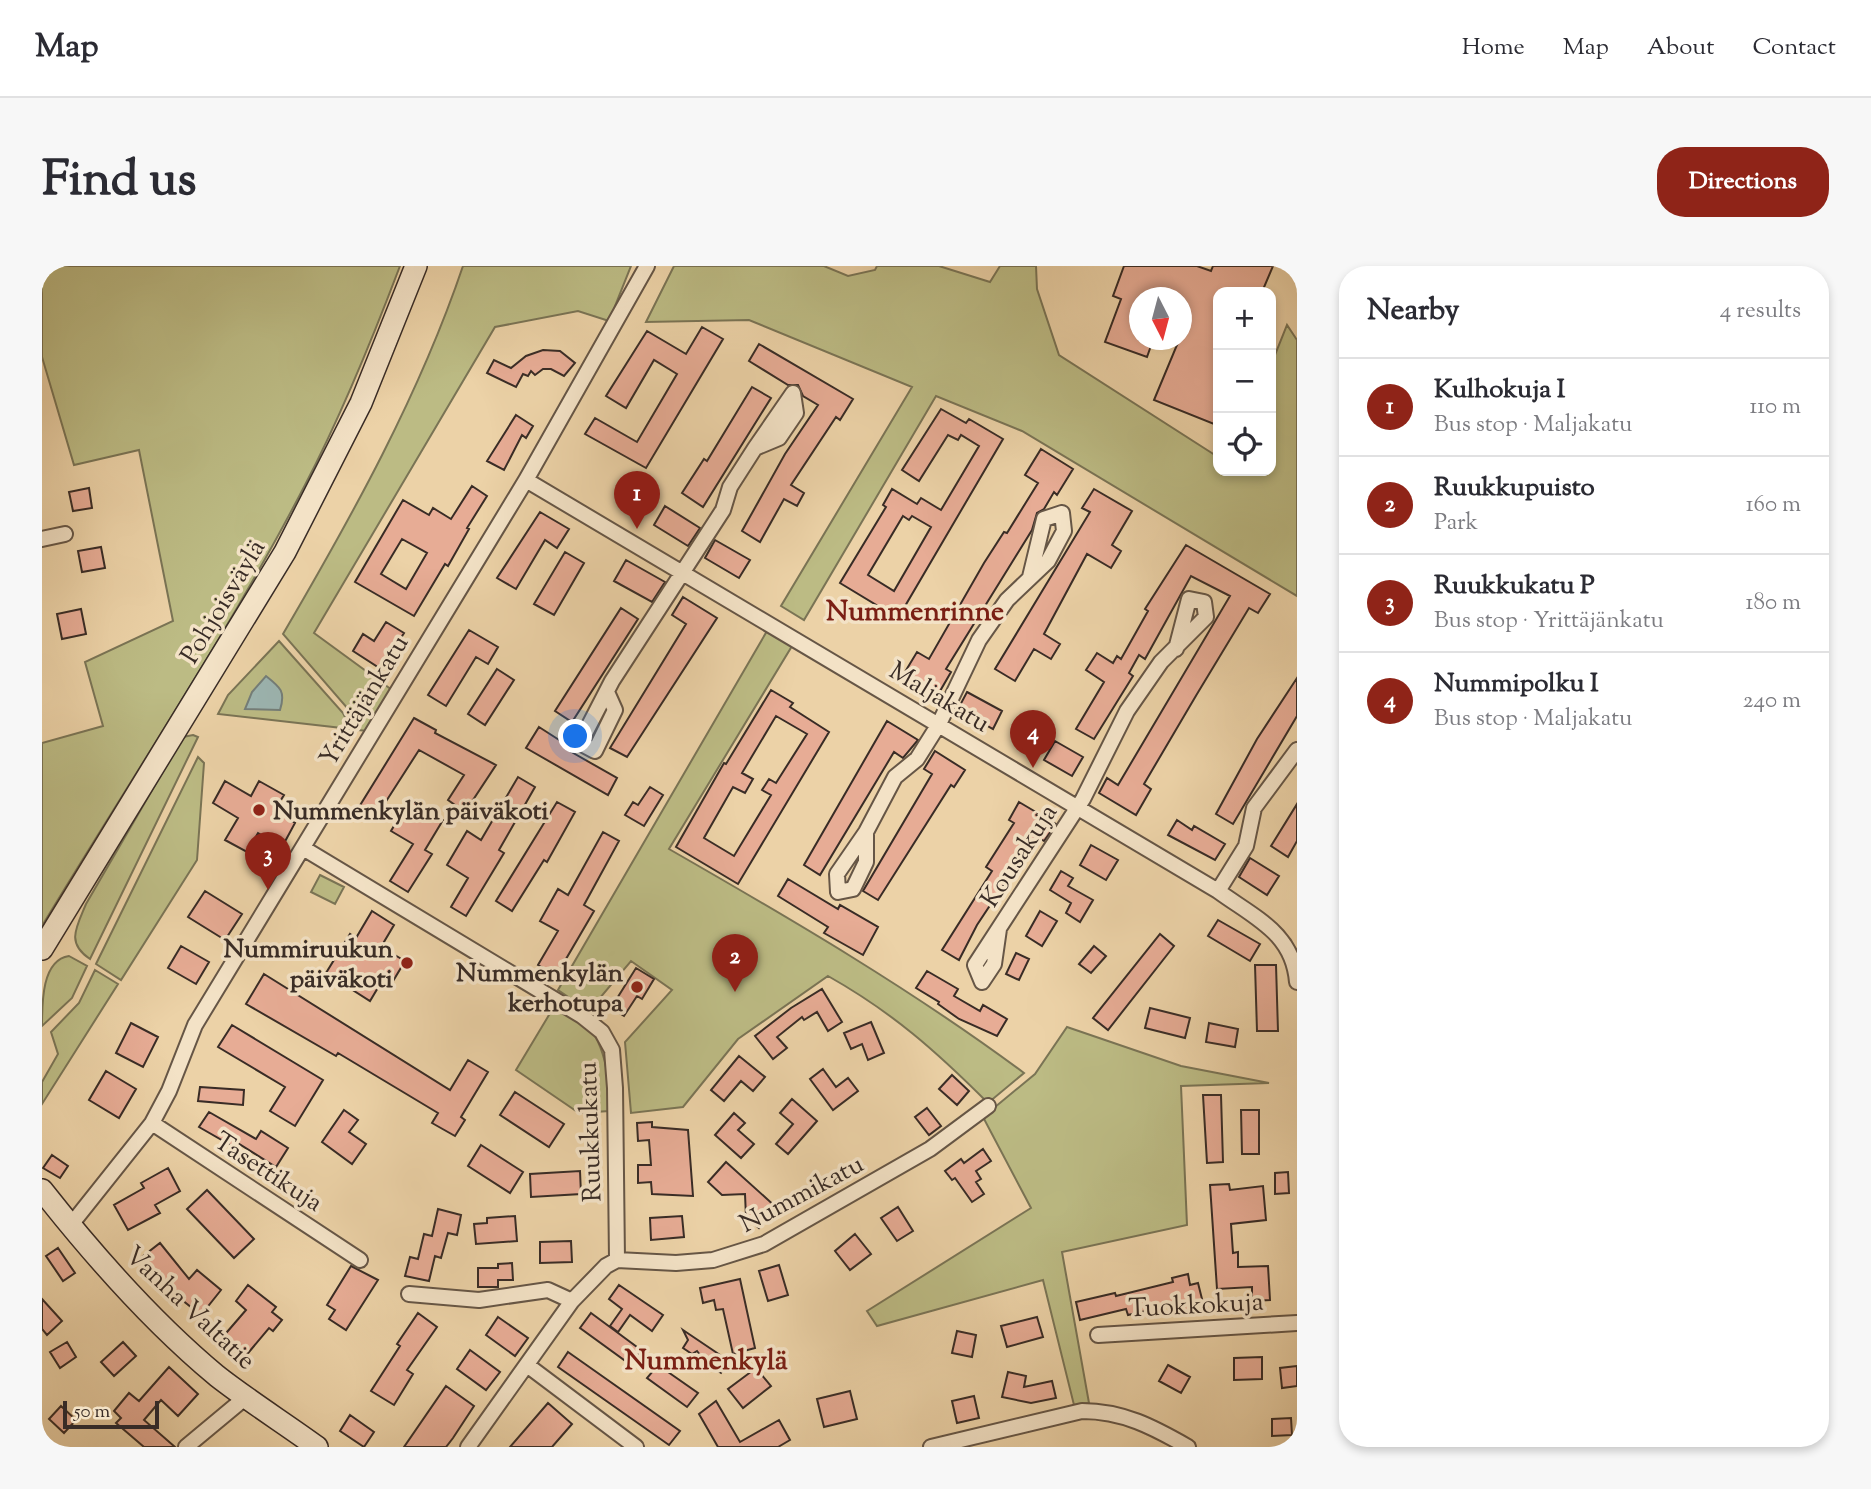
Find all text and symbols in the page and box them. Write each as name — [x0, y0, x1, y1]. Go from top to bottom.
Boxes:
text: Map — [35, 24, 99, 72]
text: Home — [1462, 31, 1525, 65]
text: Map — [1563, 31, 1609, 65]
text: About — [1647, 31, 1714, 65]
text: Contact — [1752, 31, 1836, 65]
text: Find us — [42, 147, 196, 217]
button: Directions — [1657, 147, 1829, 217]
north arrow — [1129, 287, 1192, 350]
map controls — [1213, 287, 1276, 476]
button: + — [1213, 287, 1276, 350]
text: Nearby — [1367, 290, 1459, 333]
text: 4 results — [1720, 295, 1801, 328]
button: − — [1213, 350, 1276, 413]
text: Kulhokuja I — [1434, 372, 1565, 409]
text: 1 — [1386, 391, 1394, 424]
text: 110 m — [1750, 391, 1801, 424]
text: Bus stop · Maljakatu — [1434, 409, 1632, 442]
button: locate — [1213, 413, 1276, 476]
text: Ruukkupuisto — [1434, 470, 1595, 507]
pin: 1 — [614, 471, 660, 529]
text: 2 — [1385, 489, 1395, 522]
text: 160 m — [1746, 489, 1801, 522]
text: Park — [1434, 507, 1478, 540]
street label: Pohjoisväylä — [172, 533, 276, 671]
text: Ruukkukatu P — [1434, 568, 1595, 605]
text: 3 — [1385, 587, 1395, 620]
text: 180 m — [1746, 587, 1801, 620]
district label: Nummenrinne — [826, 593, 1004, 633]
text: Bus stop · Yrittäjänkatu — [1434, 605, 1664, 638]
street label: Yrittäjänkatu — [311, 628, 419, 774]
street label: Maljakatu — [881, 653, 996, 743]
text: Nummipolku I — [1434, 666, 1599, 703]
text: 4 — [1384, 685, 1396, 718]
text: 240 m — [1743, 685, 1801, 718]
text: Bus stop · Maljakatu — [1434, 703, 1632, 736]
pin: 4 — [1010, 710, 1056, 768]
your location — [558, 719, 592, 753]
place label: Nummenkylän päiväkoti — [273, 794, 549, 831]
street label: Kousakuja — [973, 797, 1067, 916]
marker: Nummenkylän päiväkoti — [251, 802, 267, 818]
pin: 3 — [245, 832, 291, 890]
place label: Nummiruukun päiväkoti — [223, 932, 394, 999]
pin: 2 — [712, 934, 758, 992]
marker: Nummiruukun päiväkoti — [399, 955, 415, 971]
place label: Nummenkylän kerhotupa — [456, 956, 624, 1023]
marker: Nummenkylän kerhotupa — [629, 979, 645, 995]
street label: Ruukkukatu — [571, 1061, 612, 1203]
street label: Tasettikuja — [206, 1124, 329, 1222]
street label: Nummikatu — [734, 1147, 871, 1243]
street label: Vanha Valtatie — [116, 1238, 263, 1379]
street label: Tuokkokuja — [1128, 1284, 1264, 1329]
district label: Nummenkylä — [624, 1342, 788, 1382]
scale bar — [63, 1398, 159, 1430]
text: 50 m — [74, 1399, 110, 1426]

